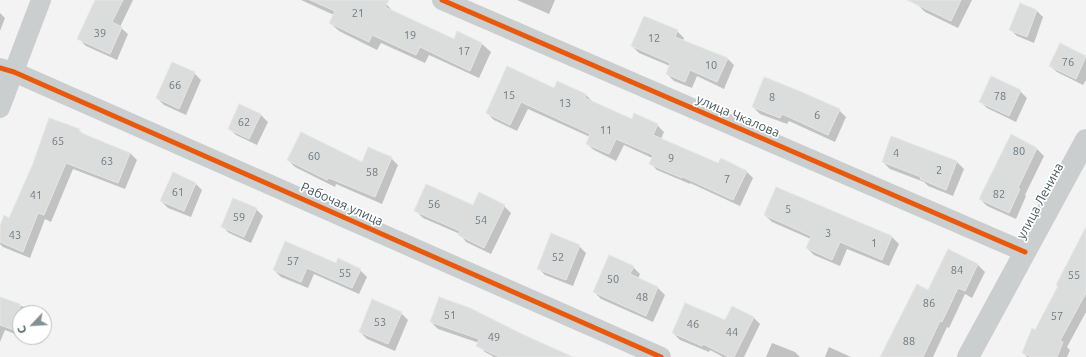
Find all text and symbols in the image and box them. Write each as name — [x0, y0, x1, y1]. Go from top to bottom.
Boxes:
house number: 21 — [352, 6, 364, 20]
house number: 39 — [94, 26, 106, 40]
house number: 19 — [404, 28, 416, 42]
house number: 12 — [648, 31, 660, 45]
house number: 17 — [458, 44, 470, 58]
house number: 76 — [1062, 55, 1074, 69]
house number: 10 — [705, 58, 717, 72]
house number: 66 — [169, 78, 181, 92]
house number: 15 — [503, 88, 515, 102]
house number: 78 — [994, 89, 1006, 103]
house number: 8 — [769, 90, 775, 104]
street label: улица Чкалова — [694, 91, 782, 141]
house number: 13 — [559, 96, 571, 110]
house number: 6 — [814, 108, 820, 122]
house number: 62 — [238, 115, 250, 129]
house number: 11 — [600, 123, 612, 137]
house number: 65 — [52, 134, 64, 148]
house number: 80 — [1013, 144, 1025, 158]
house number: 4 — [893, 146, 899, 160]
house number: 60 — [308, 149, 320, 163]
house number: 9 — [668, 151, 674, 165]
house number: 63 — [101, 154, 113, 168]
street label: улица Ленина — [1013, 160, 1067, 242]
house number: 2 — [936, 163, 942, 177]
house number: 58 — [366, 165, 378, 179]
house number: 7 — [724, 172, 730, 186]
street label: Рабочая улица — [298, 179, 386, 229]
house number: 61 — [172, 185, 184, 199]
house number: 82 — [993, 187, 1005, 201]
house number: 41 — [30, 188, 42, 202]
house number: 56 — [428, 197, 440, 211]
house number: 5 — [785, 202, 791, 216]
house number: 59 — [233, 210, 245, 224]
house number: 54 — [475, 213, 487, 227]
house number: 3 — [825, 226, 831, 240]
house number: 43 — [9, 228, 21, 242]
house number: 1 — [871, 236, 877, 250]
house number: 52 — [552, 250, 564, 264]
house number: 57 — [287, 254, 299, 268]
house number: 84 — [951, 263, 963, 277]
house number: 55 — [339, 266, 351, 280]
house number: 55 — [1068, 268, 1080, 282]
house number: 50 — [607, 272, 619, 286]
house number: 48 — [636, 290, 648, 304]
house number: 86 — [923, 296, 935, 310]
north arrow — [12, 305, 52, 345]
house number: 51 — [444, 308, 456, 322]
house number: 57 — [1051, 309, 1063, 323]
house number: 53 — [374, 315, 386, 329]
house number: 46 — [687, 317, 699, 331]
text: С — [15, 324, 29, 335]
house number: 44 — [726, 325, 738, 339]
house number: 49 — [488, 330, 500, 344]
house number: 88 — [903, 334, 915, 348]

